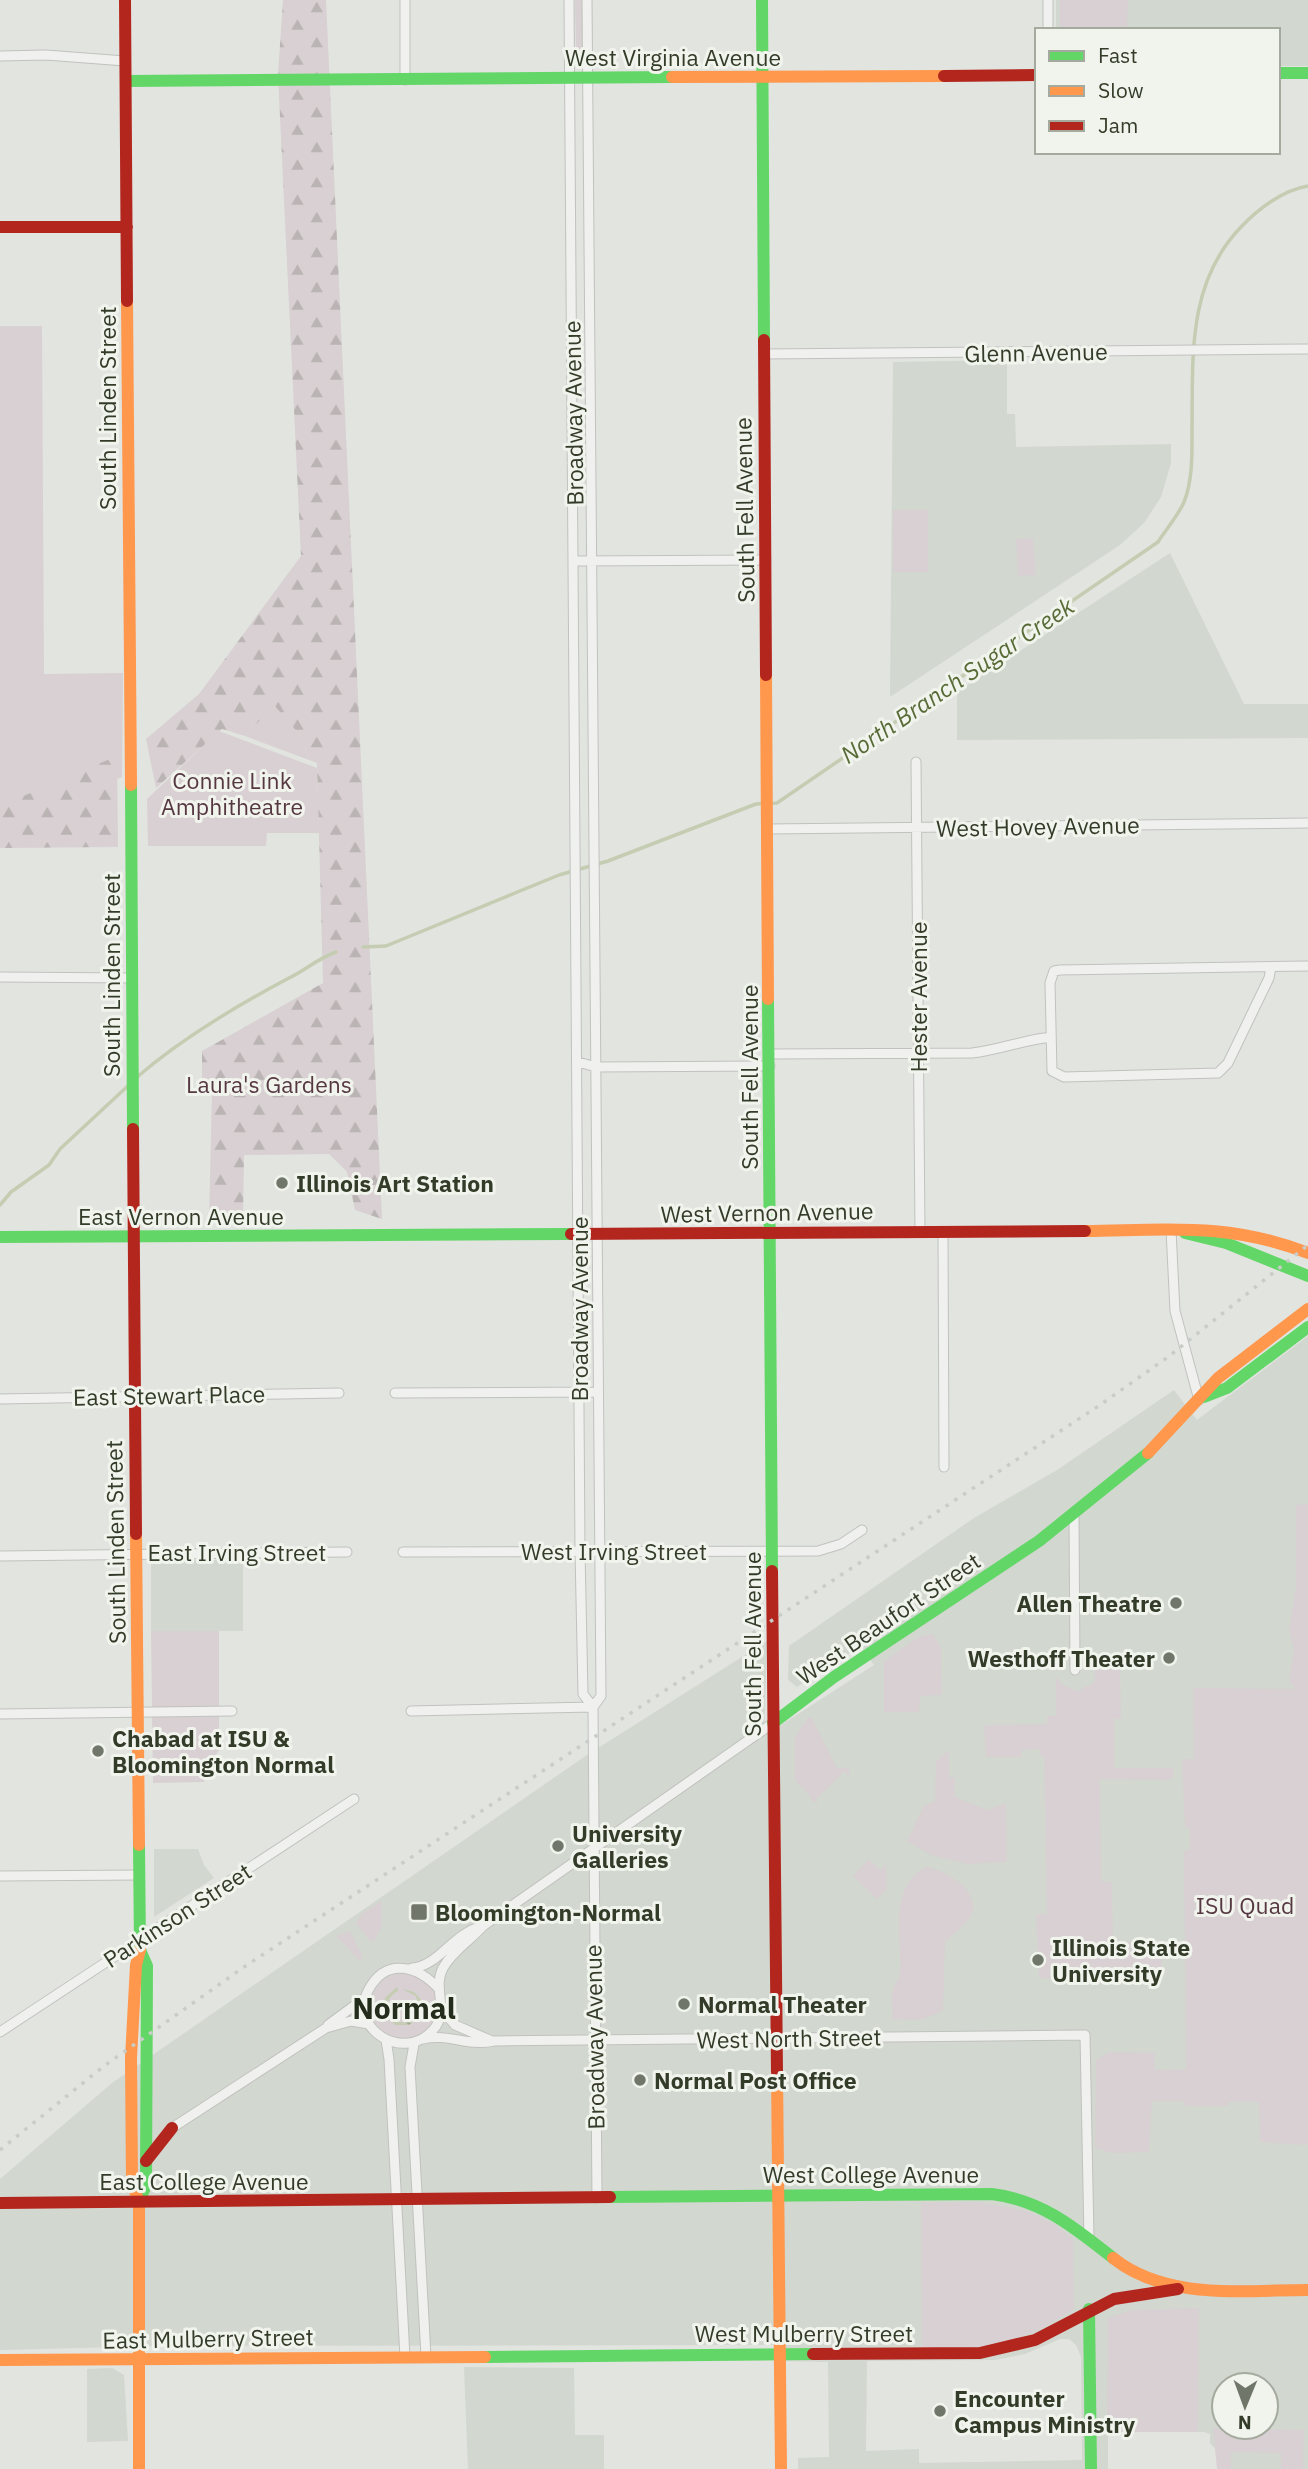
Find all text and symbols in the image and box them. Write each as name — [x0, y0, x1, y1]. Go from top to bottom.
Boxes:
legend — [1035, 28, 1280, 154]
text: Fast — [1098, 41, 1138, 69]
street label: West Virginia Avenue — [565, 42, 781, 72]
text: Slow — [1098, 76, 1144, 104]
text: Jam — [1098, 111, 1138, 139]
street label: South Linden Street — [92, 306, 122, 510]
street label: Broadway Avenue — [556, 320, 590, 506]
street label: Glenn Avenue — [964, 336, 1108, 368]
street label: South Fell Avenue — [727, 417, 761, 603]
water label: North Branch Sugar Creek — [834, 589, 1081, 770]
park label: Connie Link Amphitheatre — [161, 765, 303, 821]
street label: West Hovey Avenue — [936, 809, 1140, 843]
street label: South Linden Street — [96, 873, 126, 1077]
street label: Hester Avenue — [903, 921, 933, 1073]
street label: South Fell Avenue — [734, 984, 764, 1170]
park label: Laura's Gardens — [186, 1069, 352, 1099]
place label: Illinois Art Station — [296, 1168, 494, 1198]
marker: Illinois Art Station — [274, 1175, 290, 1191]
street label: West Vernon Avenue — [660, 1195, 874, 1229]
street label: East Vernon Avenue — [78, 1201, 284, 1231]
street label: Broadway Avenue — [564, 1216, 594, 1402]
street label: East Stewart Place — [73, 1378, 265, 1412]
street label: South Linden Street — [98, 1440, 132, 1644]
street label: West Irving Street — [521, 1536, 707, 1566]
street label: East Irving Street — [148, 1537, 326, 1567]
street label: West Beaufort Street — [790, 1545, 986, 1691]
street label: South Fell Avenue — [737, 1551, 767, 1737]
place label: Allen Theatre — [1017, 1588, 1162, 1618]
marker: Allen Theatre — [1168, 1595, 1184, 1611]
place label: Westhoff Theater — [967, 1643, 1155, 1673]
marker: Westhoff Theater — [1161, 1650, 1177, 1666]
place label: Chabad at ISU & Bloomington Normal — [112, 1723, 334, 1779]
marker: Chabad at ISU & Bloomington Normal — [90, 1743, 106, 1759]
place label: University Galleries — [572, 1818, 683, 1874]
marker: University Galleries — [550, 1838, 566, 1854]
street label: Parkinson Street — [97, 1856, 257, 1974]
park label: ISU Quad — [1196, 1890, 1294, 1920]
place label: Bloomington-Normal — [435, 1897, 661, 1927]
marker: Bloomington-Normal — [409, 1902, 429, 1922]
place label: Illinois State University — [1052, 1932, 1190, 1988]
street label: Broadway Avenue — [577, 1944, 611, 2130]
marker: Illinois State University — [1030, 1952, 1046, 1968]
district label: Normal — [352, 1988, 456, 2027]
place label: Normal Theater — [698, 1989, 867, 2019]
marker: Normal Theater — [676, 1996, 692, 2012]
street label: West North Street — [696, 2021, 882, 2055]
place label: Normal Post Office — [654, 2065, 857, 2095]
marker: Normal Post Office — [632, 2072, 648, 2088]
street label: West College Avenue — [763, 2159, 979, 2189]
street label: East College Avenue — [99, 2166, 309, 2196]
street label: West Mulberry Street — [695, 2318, 913, 2348]
street label: East Mulberry Street — [102, 2321, 314, 2355]
north arrow — [1210, 2371, 1280, 2441]
place label: Encounter Campus Ministry — [954, 2383, 1136, 2439]
marker: Encounter Campus Ministry — [932, 2403, 948, 2419]
text: N — [1238, 2411, 1252, 2435]

